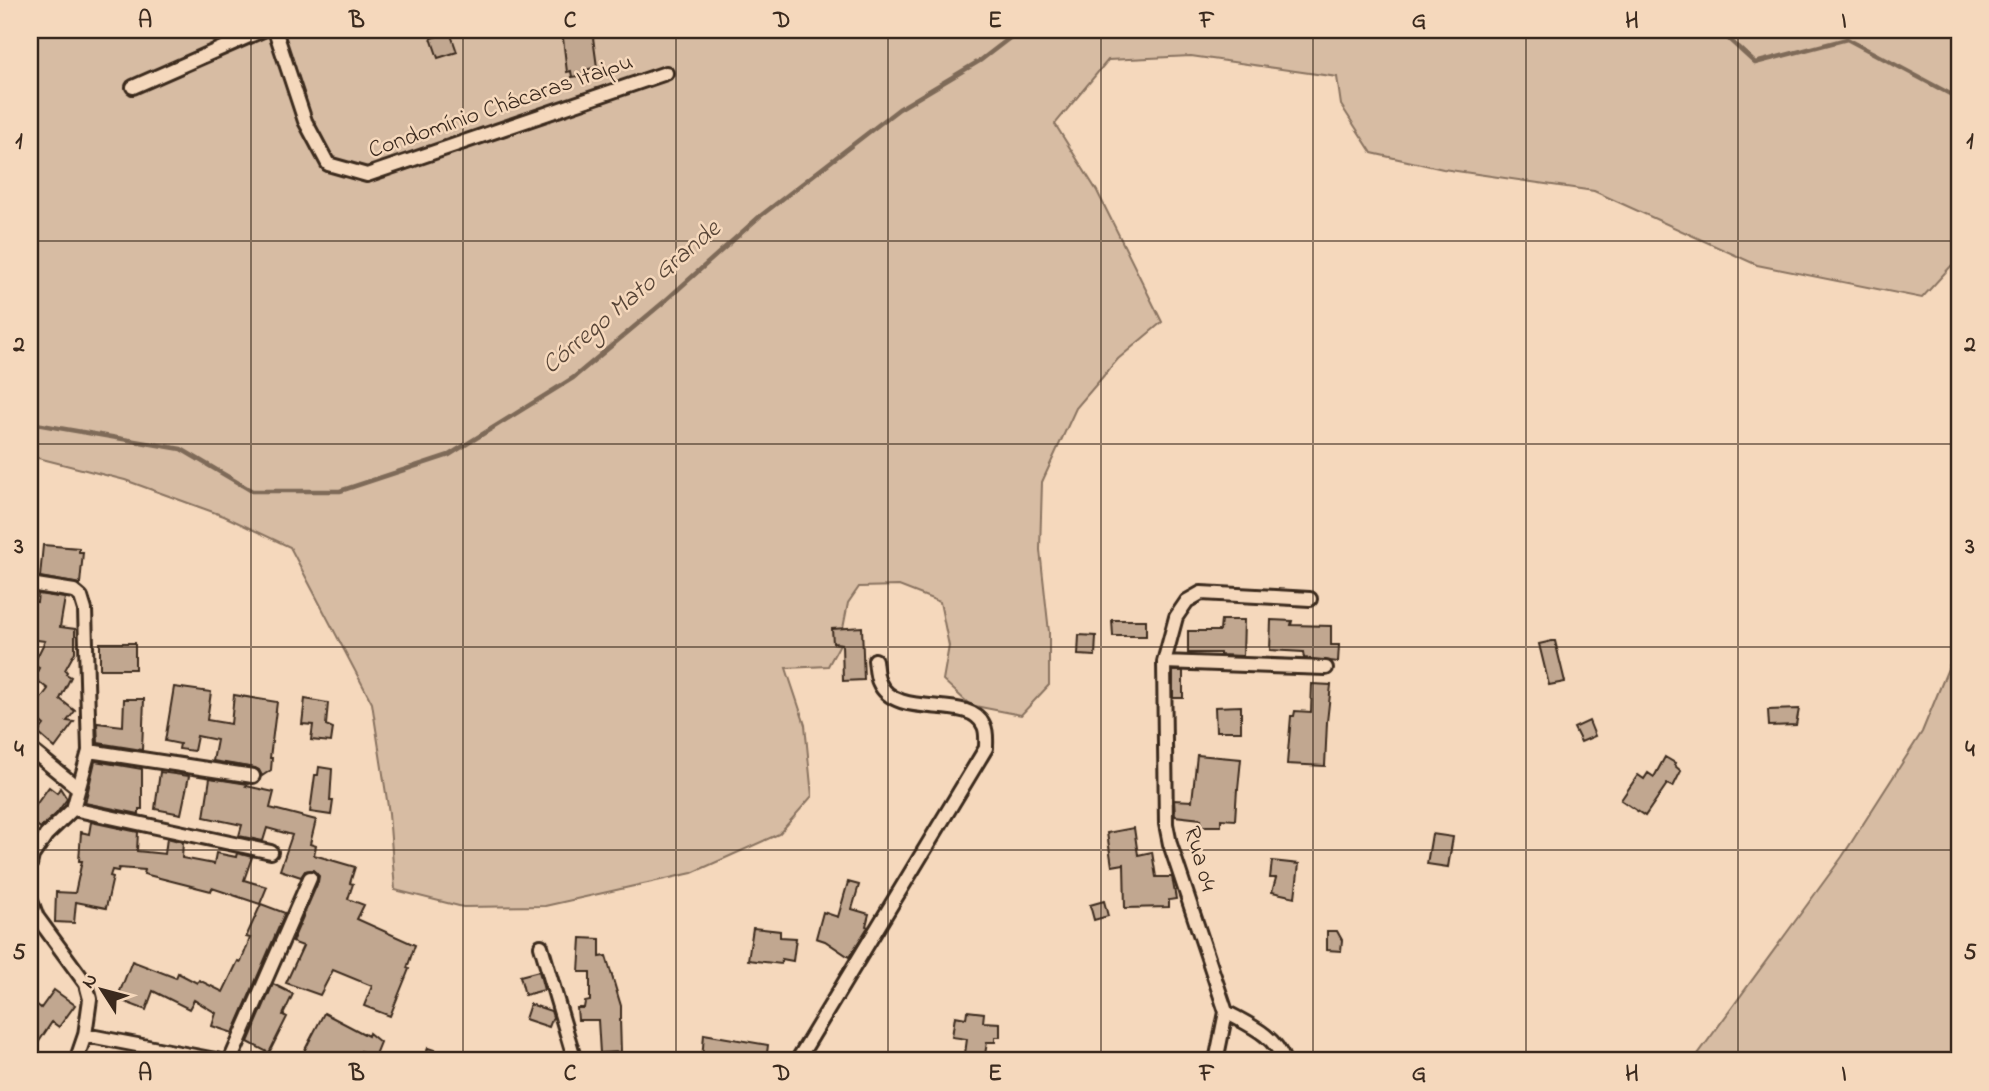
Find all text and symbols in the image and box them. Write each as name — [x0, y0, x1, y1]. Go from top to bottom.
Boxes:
text: A — [138, 5, 152, 38]
text: B — [348, 5, 365, 38]
text: C — [564, 5, 577, 38]
text: D — [773, 5, 790, 38]
text: E — [988, 5, 1002, 38]
text: F — [1199, 5, 1215, 38]
text: G — [1412, 5, 1426, 38]
text: H — [1625, 5, 1639, 38]
text: I — [1841, 5, 1847, 38]
street label: Condomínio Chácaras Itaipu — [364, 45, 638, 169]
text: 1 — [15, 126, 23, 159]
text: 1 — [1966, 126, 1974, 159]
water label: Córrego Mato Grande — [534, 211, 731, 384]
text: 2 — [12, 329, 25, 362]
text: 2 — [1963, 329, 1976, 362]
text: 3 — [13, 531, 24, 564]
text: 3 — [1964, 531, 1975, 564]
text: 4 — [14, 734, 24, 767]
text: 4 — [1965, 734, 1975, 767]
street label: Rua 04 — [1173, 822, 1225, 896]
text: 5 — [12, 937, 26, 970]
text: 5 — [1963, 937, 1977, 970]
north arrow — [66, 954, 136, 1024]
text: N — [76, 968, 105, 995]
text: A — [138, 1058, 152, 1091]
text: B — [348, 1058, 365, 1091]
text: C — [564, 1058, 577, 1091]
text: D — [773, 1058, 790, 1091]
text: E — [988, 1058, 1002, 1091]
text: F — [1199, 1058, 1215, 1091]
text: G — [1412, 1058, 1426, 1091]
text: H — [1625, 1058, 1639, 1091]
text: I — [1841, 1058, 1847, 1091]

